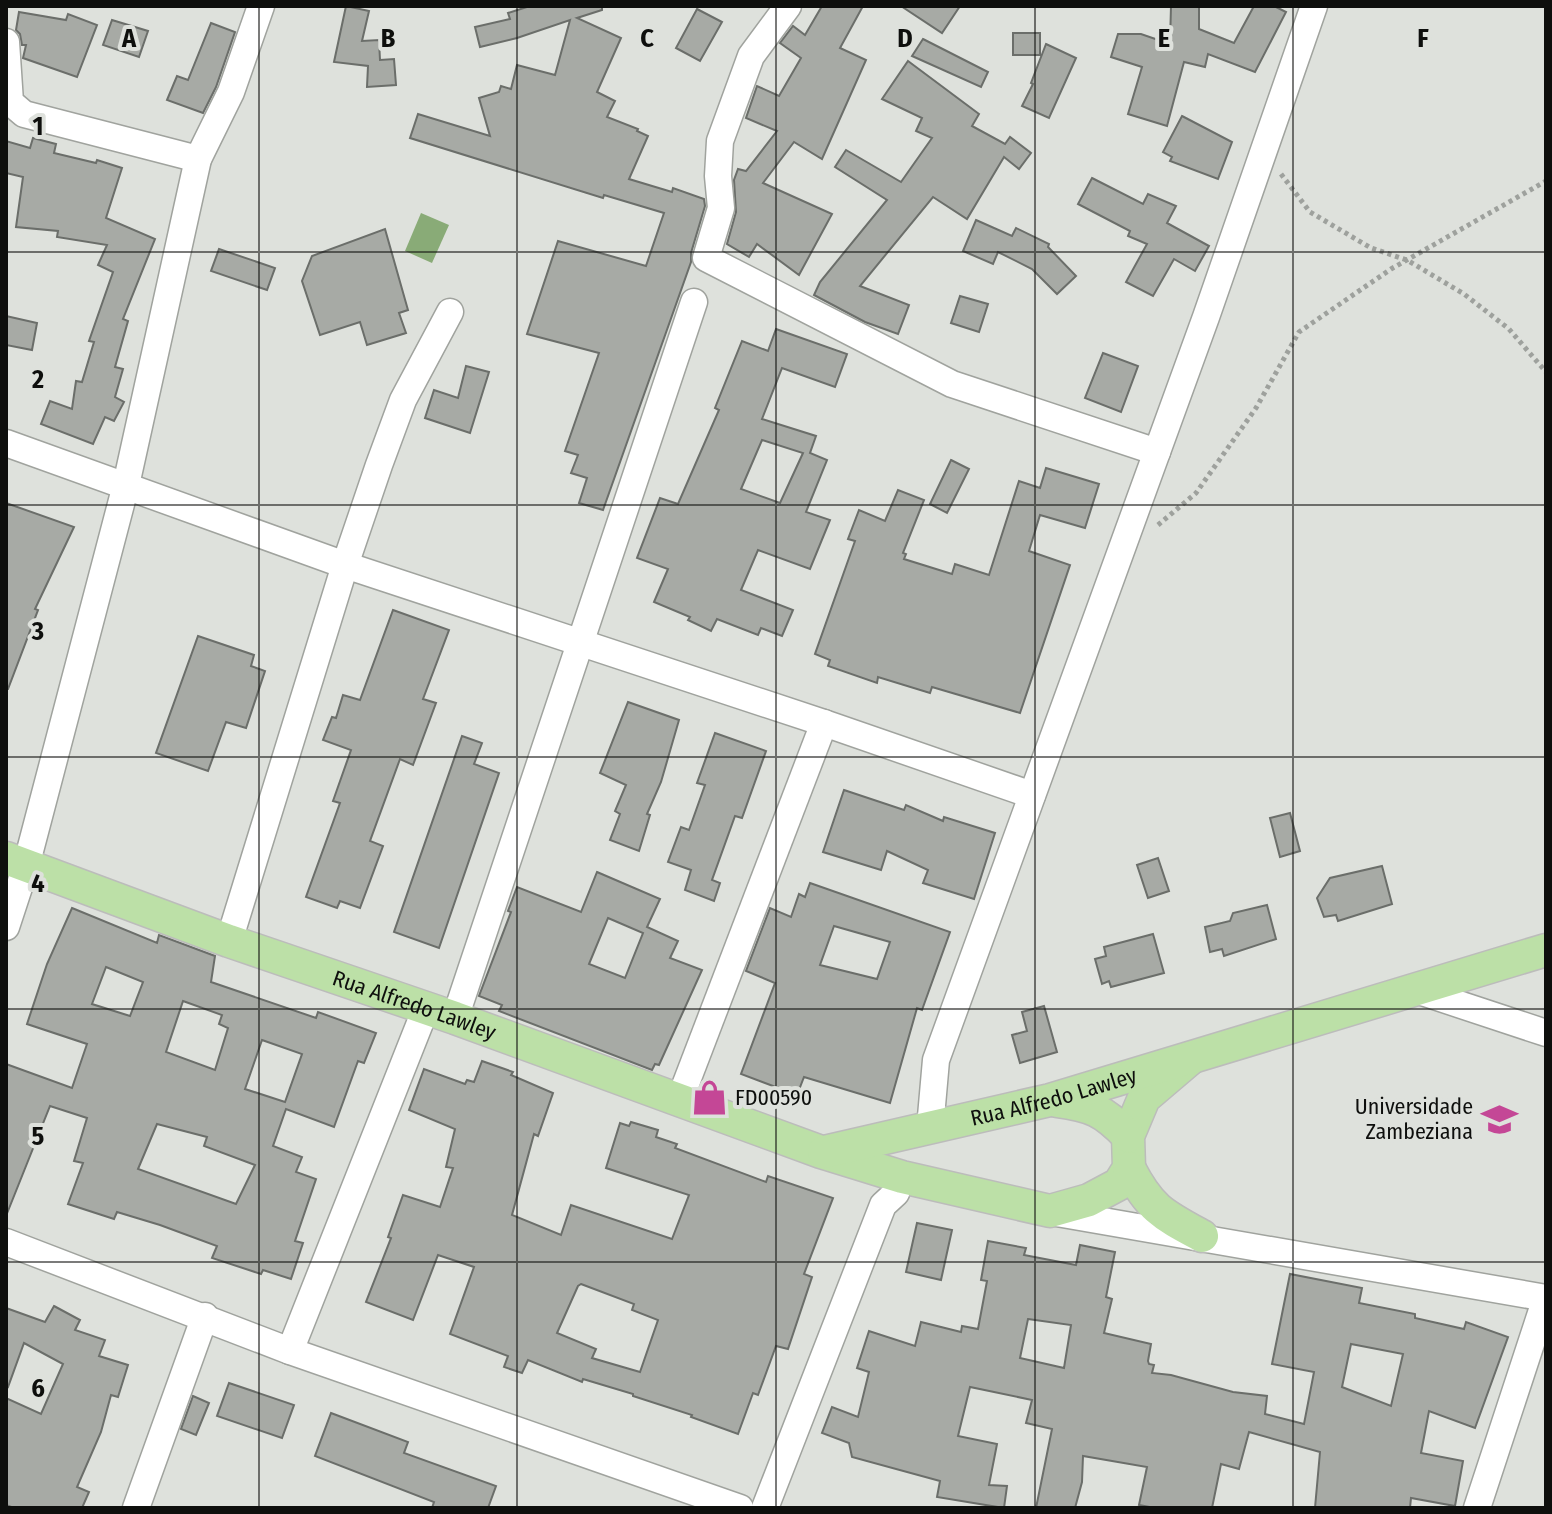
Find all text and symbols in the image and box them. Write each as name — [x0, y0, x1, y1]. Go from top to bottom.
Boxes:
text: A — [121, 23, 137, 54]
text: B — [381, 23, 396, 54]
text: C — [640, 23, 654, 54]
text: D — [897, 23, 913, 54]
text: E — [1158, 23, 1170, 54]
text: F — [1417, 23, 1429, 54]
text: 1 — [33, 111, 44, 142]
text: 2 — [31, 364, 44, 395]
text: 3 — [31, 616, 44, 647]
text: 4 — [31, 868, 45, 899]
street label: Rua Alfredo Lawley — [329, 964, 500, 1045]
street label: Rua Alfredo Lawley — [968, 1061, 1140, 1131]
shop icon: FD00590 — [690, 1078, 728, 1116]
place label: FD00590 — [735, 1084, 812, 1111]
place label: Universidade Zambeziana — [1355, 1093, 1473, 1145]
school or university icon: Universidade Zambeziana — [1480, 1100, 1518, 1138]
text: 5 — [32, 1121, 45, 1152]
text: 6 — [31, 1373, 45, 1404]

